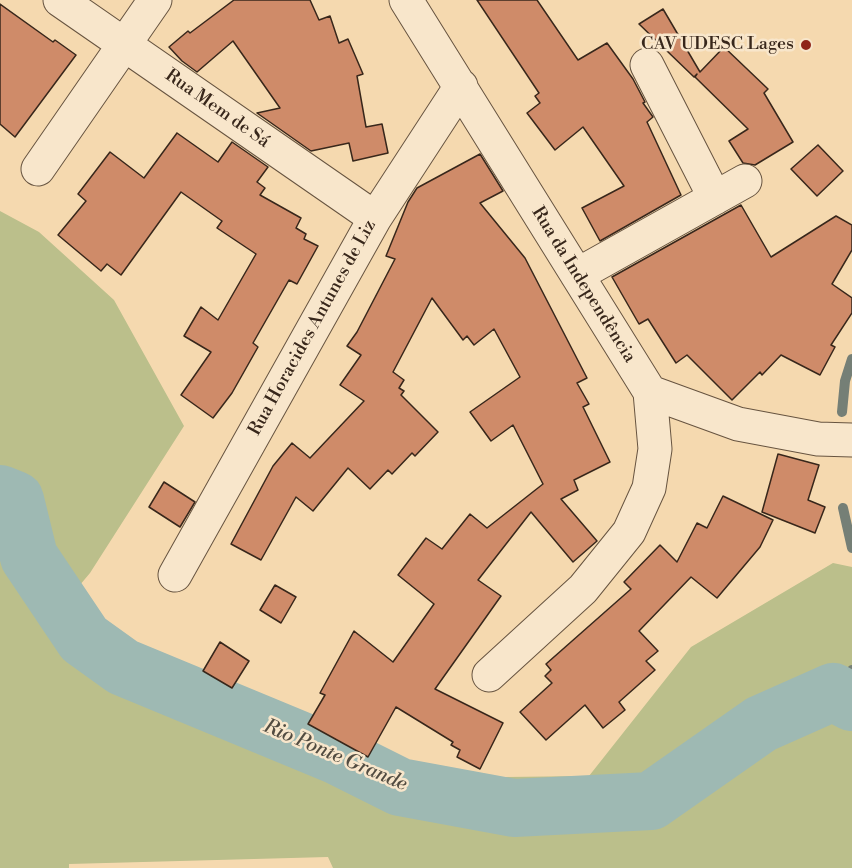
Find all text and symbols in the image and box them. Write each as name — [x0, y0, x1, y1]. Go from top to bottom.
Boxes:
place label: CAV UDESC Lages — [641, 34, 794, 56]
marker: CAV UDESC Lages — [799, 38, 813, 52]
street label: Rua Mem de Sá — [161, 65, 273, 153]
street label: Rua da Independência — [526, 203, 640, 367]
street label: Rua Horacides Antunes de Liz — [245, 216, 381, 440]
water label: Rio Ponte Grande — [260, 715, 410, 797]

